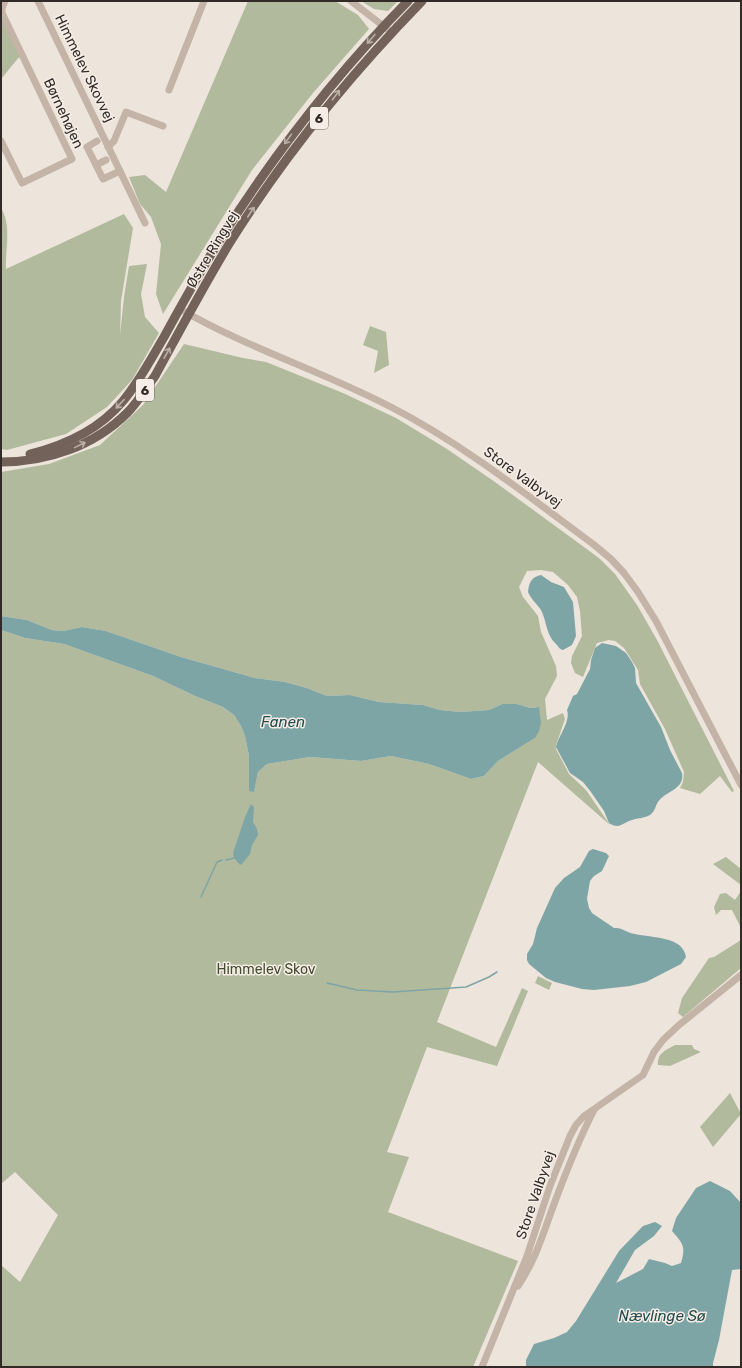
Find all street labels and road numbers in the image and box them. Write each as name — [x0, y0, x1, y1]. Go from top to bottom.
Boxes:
street label: Himmelev Skovvej — [51, 11, 118, 125]
street label: Børnehøjen — [40, 75, 87, 151]
road number: 6 — [310, 107, 328, 129]
street label: Østre Ringvej — [183, 208, 242, 291]
road number: 6 — [136, 379, 154, 401]
street label: Store Valbyvej — [480, 443, 565, 511]
street label: Store Valbyvej — [512, 1149, 559, 1242]

